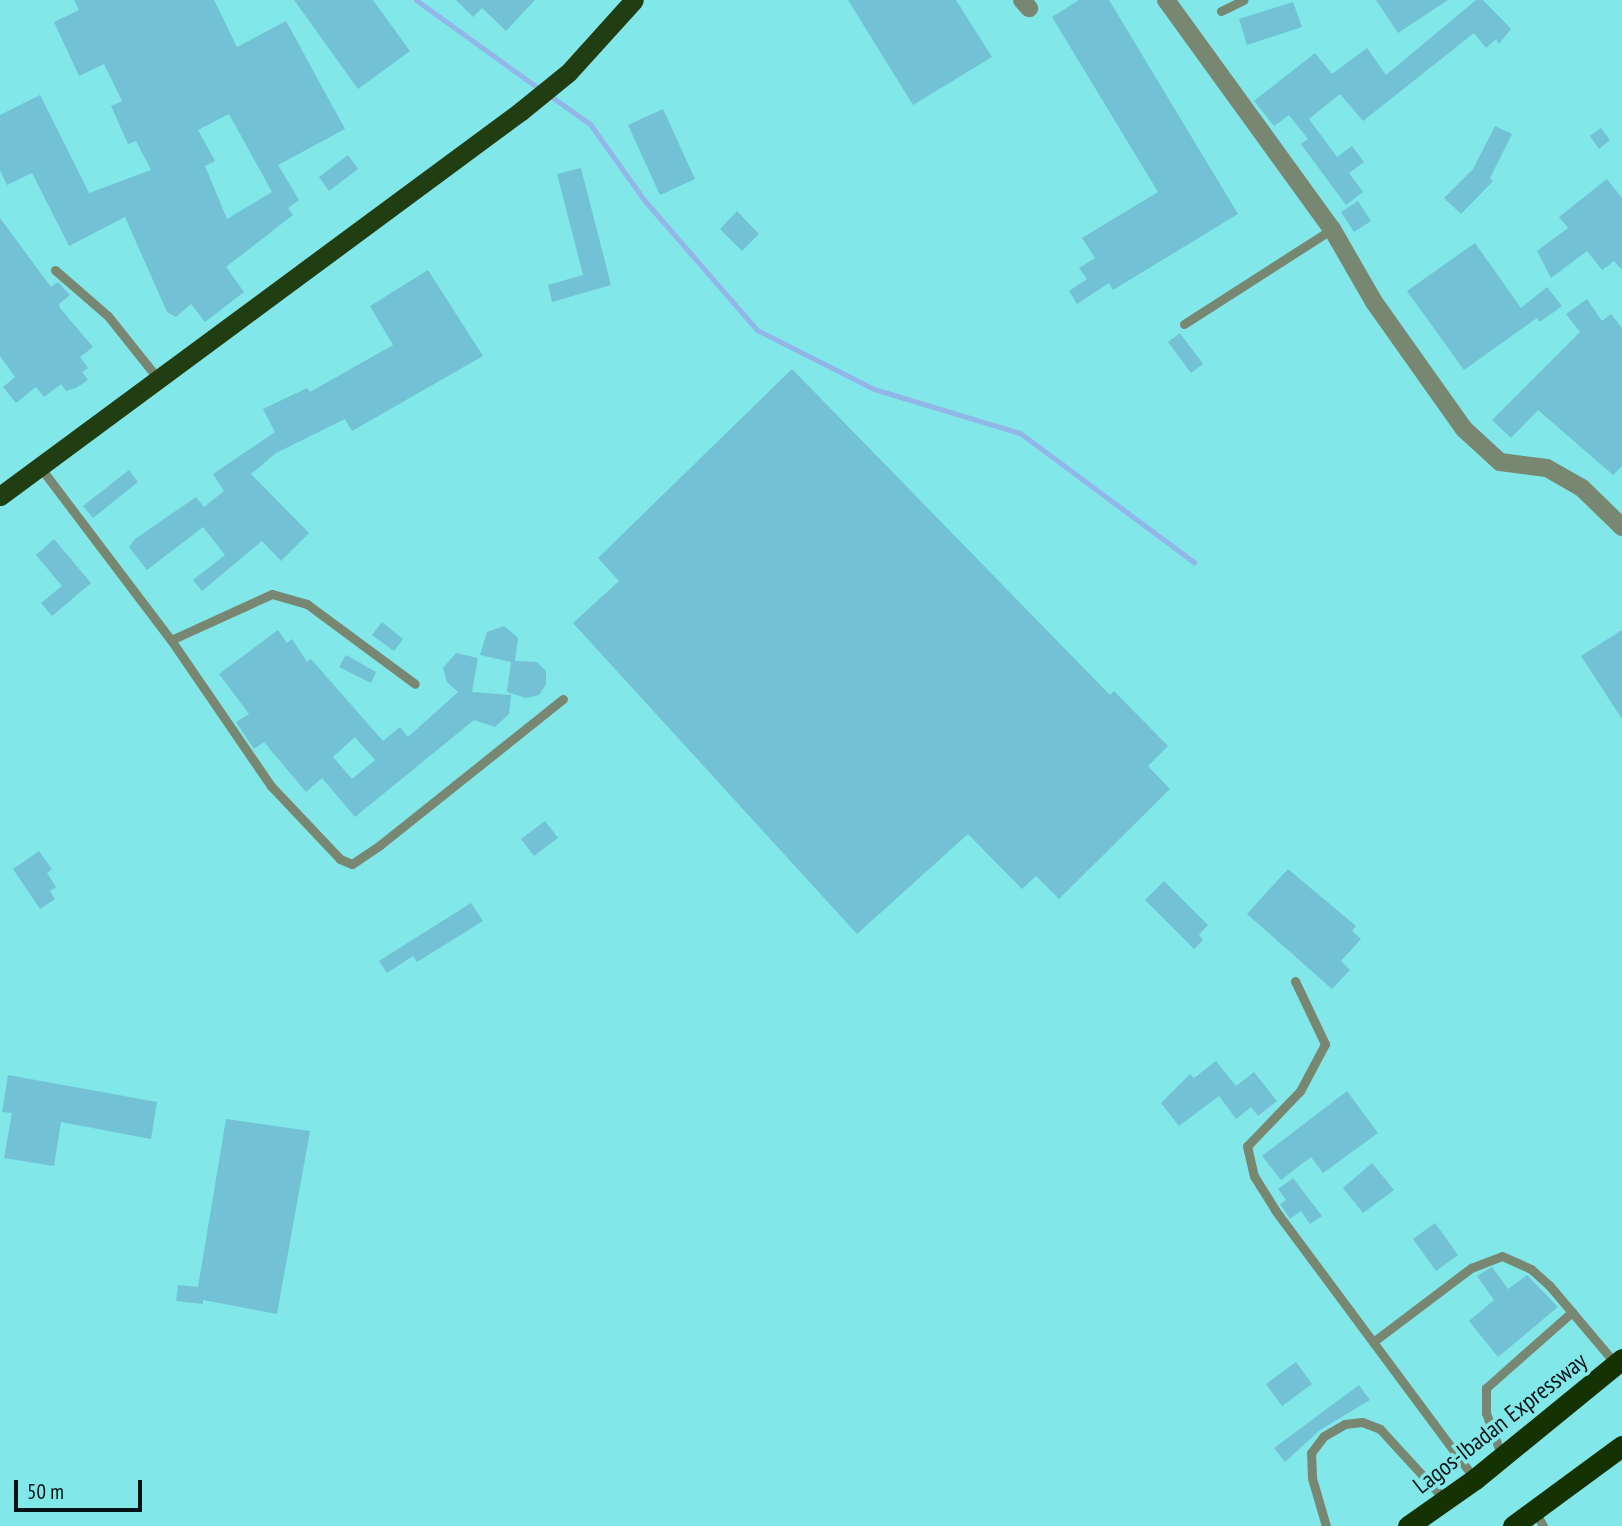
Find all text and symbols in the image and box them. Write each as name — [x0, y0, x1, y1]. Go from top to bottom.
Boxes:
street label: Lagos-Ibadan Expressway — [1407, 1346, 1593, 1500]
scale bar — [18, 1466, 145, 1510]
text: 50 m — [27, 1478, 64, 1505]

